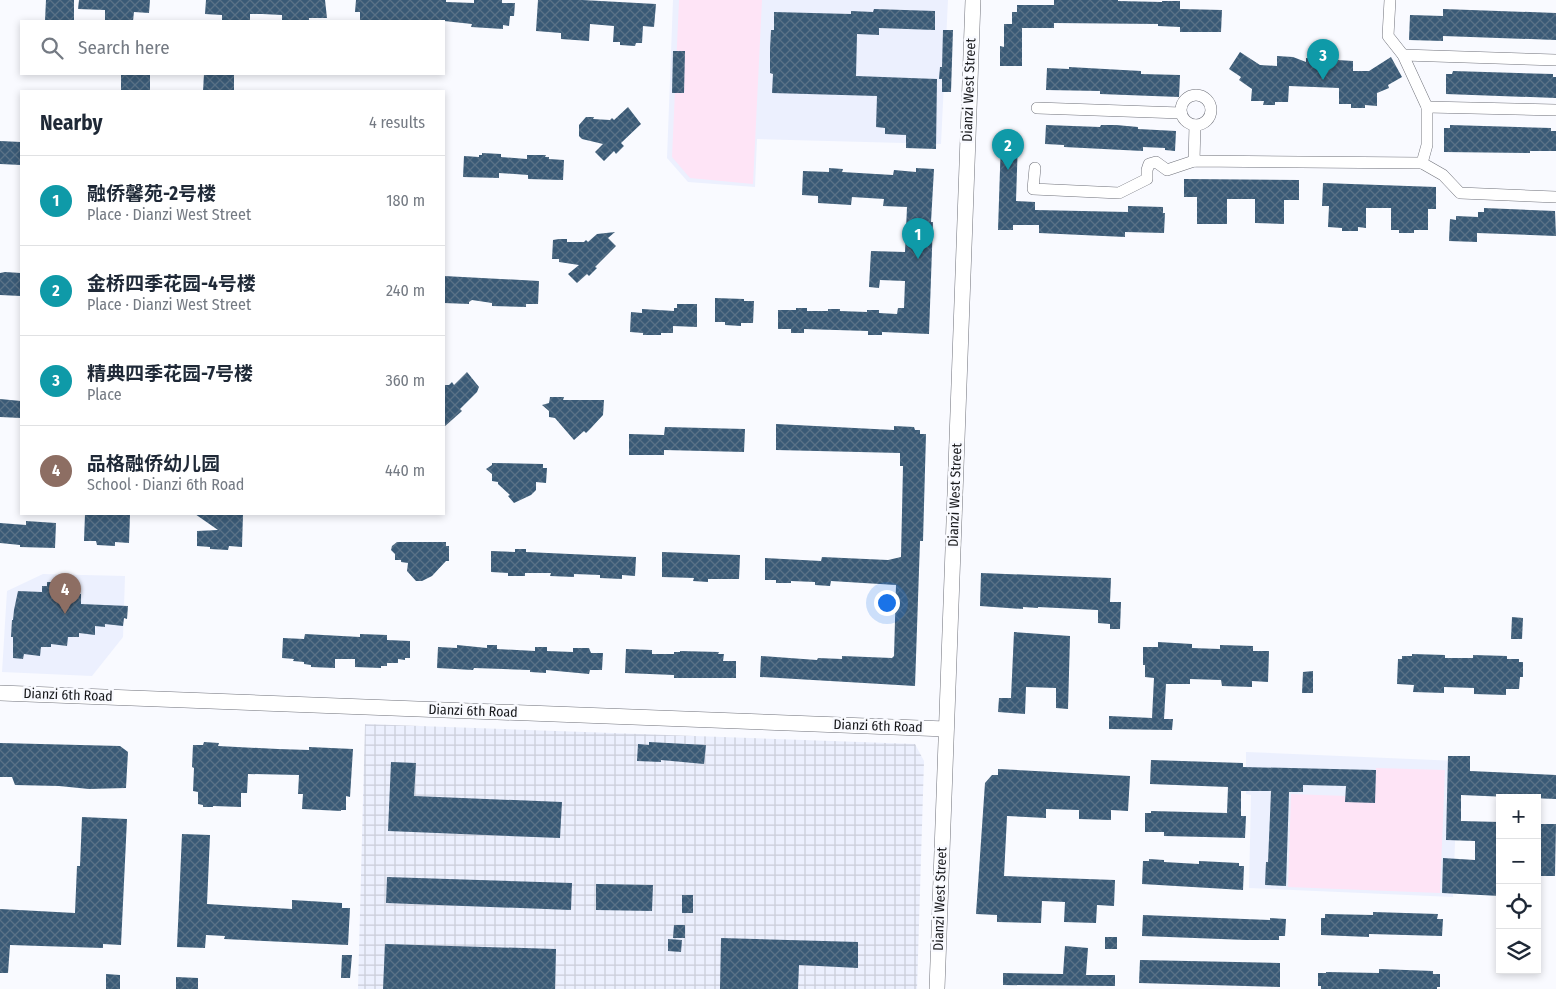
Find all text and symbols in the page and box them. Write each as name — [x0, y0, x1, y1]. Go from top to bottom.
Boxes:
search box — [20, 20, 445, 75]
icon: search — [38, 34, 66, 62]
text: Search here — [78, 36, 170, 59]
street label: Dianzi West Street — [959, 37, 979, 142]
pin: 3 — [1307, 39, 1339, 80]
text: Nearby — [40, 110, 102, 136]
text: 4 results — [369, 113, 425, 132]
pin: 2 — [992, 129, 1024, 170]
text: 融侨馨苑-2号楼 — [87, 182, 216, 205]
text: 1 — [53, 191, 59, 210]
text: 180 m — [386, 191, 425, 210]
text: Place · Dianzi West Street — [87, 205, 251, 224]
pin: 1 — [902, 218, 934, 259]
text: 金桥四季花园-4号楼 — [87, 272, 256, 295]
text: 2 — [52, 281, 60, 300]
text: 240 m — [386, 281, 425, 300]
text: Place · Dianzi West Street — [87, 295, 251, 314]
text: 精典四季花园-7号楼 — [87, 362, 253, 385]
text: 3 — [52, 371, 60, 390]
text: 360 m — [385, 371, 425, 390]
text: Place — [87, 385, 122, 404]
street label: Dianzi West Street — [945, 442, 965, 547]
text: 品格融侨幼儿园 — [87, 452, 220, 475]
text: 4 — [52, 461, 60, 480]
text: 440 m — [385, 461, 425, 480]
text: School · Dianzi 6th Road — [87, 475, 244, 494]
pin: 4 — [49, 573, 81, 614]
your location — [874, 590, 900, 616]
street label: Dianzi 6th Road — [23, 685, 113, 705]
street label: Dianzi 6th Road — [428, 701, 518, 721]
street label: Dianzi 6th Road — [833, 716, 923, 736]
map controls — [1496, 794, 1541, 974]
button: + — [1496, 794, 1541, 839]
button: − — [1496, 839, 1541, 884]
street label: Dianzi West Street — [930, 846, 950, 951]
button: locate — [1496, 884, 1541, 929]
button: layers — [1496, 929, 1541, 974]

